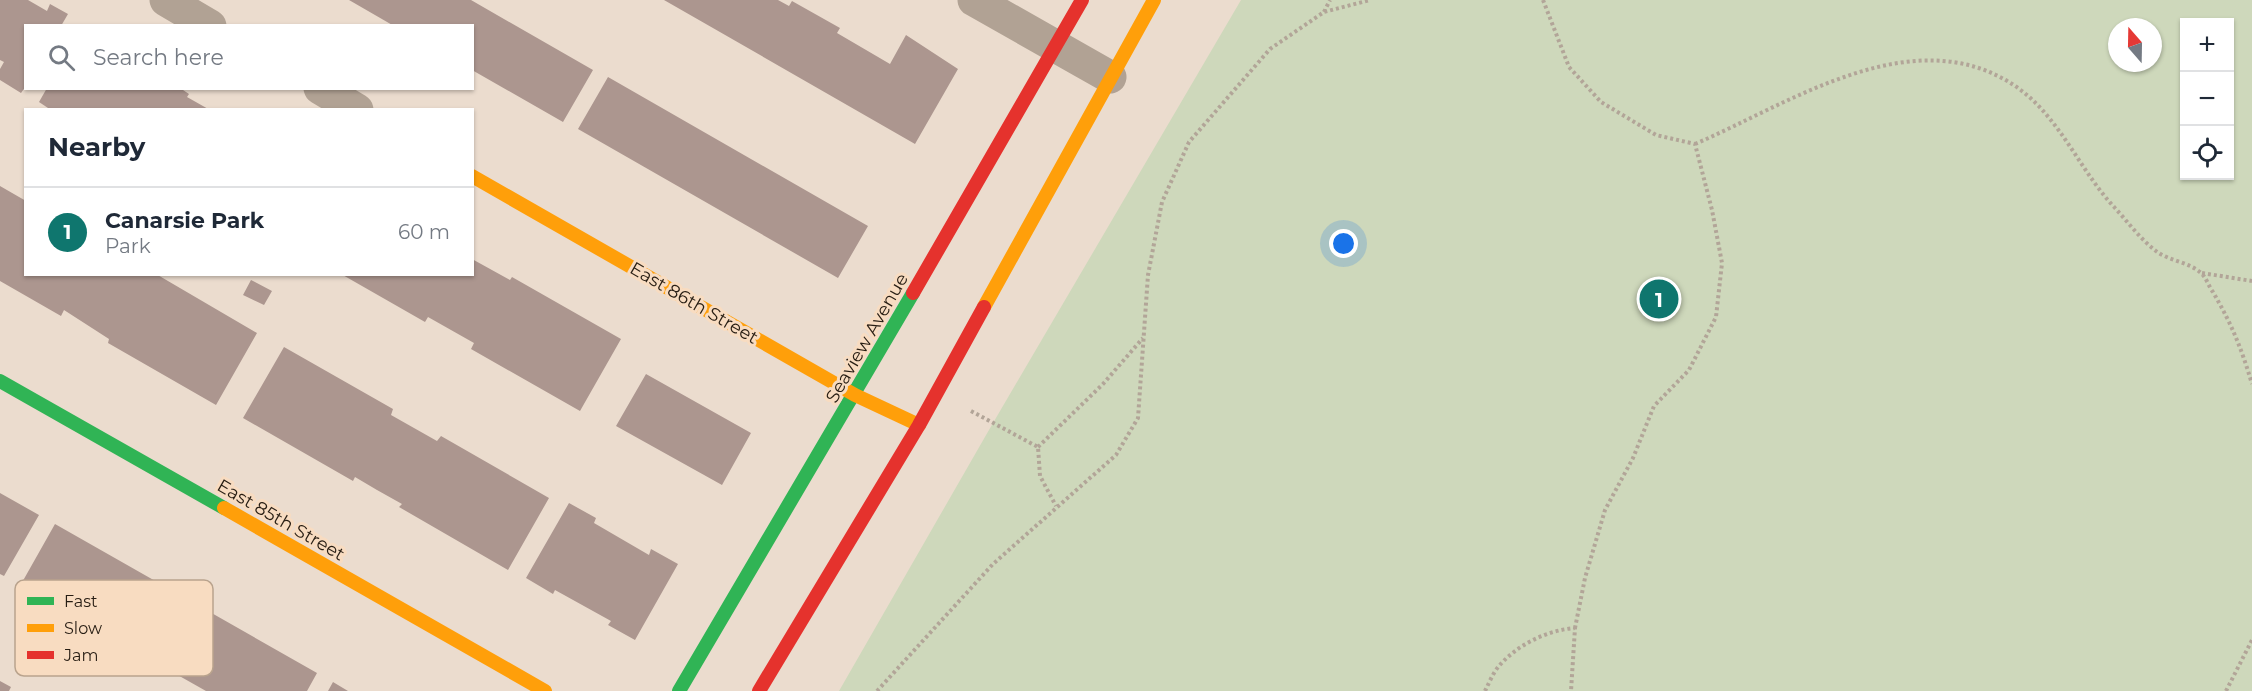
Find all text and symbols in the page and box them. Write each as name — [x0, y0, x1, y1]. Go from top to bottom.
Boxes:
north arrow — [2108, 18, 2162, 72]
map controls — [2180, 18, 2234, 180]
button: + — [2180, 18, 2234, 72]
search box — [24, 24, 474, 90]
icon: search — [45, 41, 78, 74]
text: Search here — [93, 44, 224, 71]
button: − — [2180, 72, 2234, 126]
button: locate — [2180, 126, 2234, 180]
text: Nearby — [48, 131, 145, 163]
text: Canarsie Park — [105, 207, 264, 234]
text: 1 — [64, 220, 71, 244]
text: 60 m — [398, 220, 450, 244]
your location — [1329, 229, 1358, 258]
text: Park — [105, 234, 151, 258]
street label: East 86th Street — [626, 257, 762, 349]
street label: Seaview Avenue — [821, 269, 913, 407]
pin: 1 — [1640, 276, 1678, 322]
street label: East 85th Street — [213, 475, 349, 565]
legend — [15, 580, 213, 676]
text: Fast — [64, 592, 98, 611]
text: Slow — [64, 619, 102, 638]
text: Jam — [63, 646, 98, 665]

